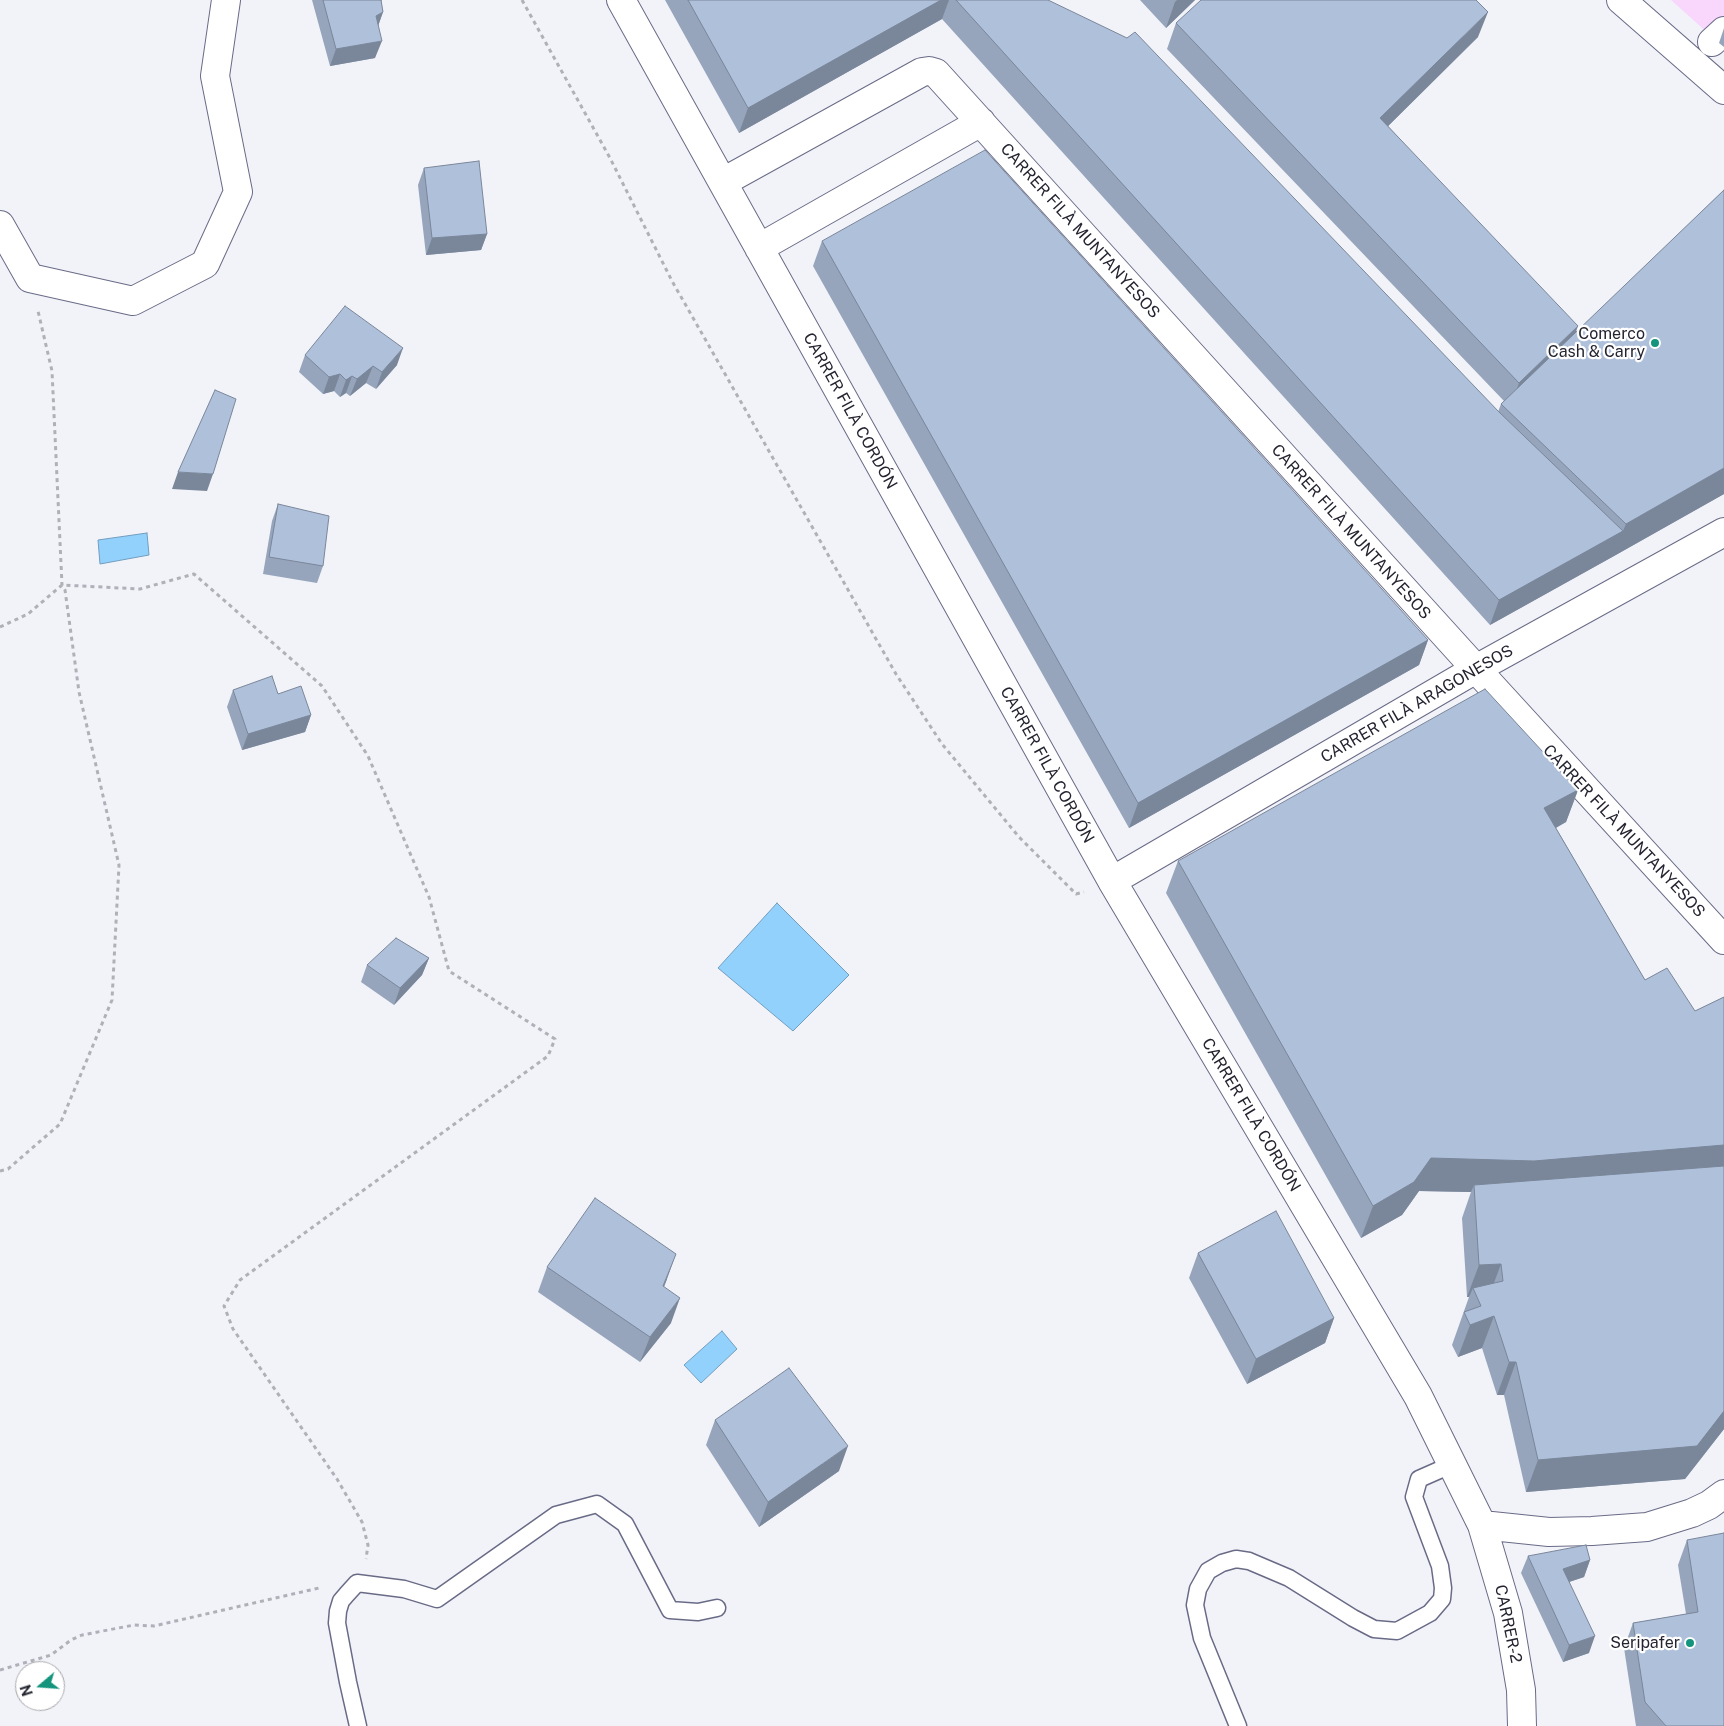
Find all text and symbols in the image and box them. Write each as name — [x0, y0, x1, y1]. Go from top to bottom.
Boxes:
street label: CARRER FILÀ MUNTANYESOS — [996, 140, 1164, 322]
place label: Comerco Cash & Carry — [1548, 324, 1645, 362]
street label: CARRER FILÀ CORDÓN — [799, 329, 901, 493]
marker: Comerco Cash & Carry — [1649, 337, 1661, 349]
street label: CARRER FILÀ MUNTANYESOS — [1267, 441, 1435, 623]
street label: CARRER FILÀ ARAGONESOS — [1317, 641, 1517, 767]
street label: CARRER FILÀ CORDÓN — [996, 683, 1098, 847]
street label: CARRER FILÀ MUNTANYESOS — [1539, 741, 1709, 921]
street label: CARRER FILÀ CORDÓN — [1197, 1035, 1305, 1195]
street label: CARRER-2 — [1490, 1583, 1526, 1665]
place label: Seripafer — [1610, 1633, 1680, 1653]
marker: Seripafer — [1684, 1637, 1696, 1649]
north arrow — [15, 1661, 65, 1711]
text: N — [17, 1683, 36, 1698]

